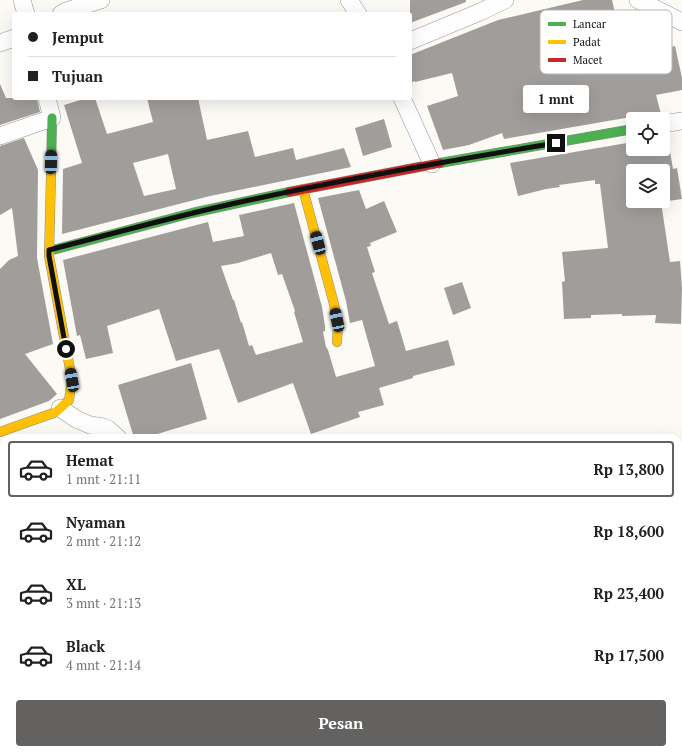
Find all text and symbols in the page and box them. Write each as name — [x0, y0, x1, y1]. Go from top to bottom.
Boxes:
legend — [540, 10, 672, 74]
text: Lancar — [573, 17, 607, 31]
text: Jemput — [52, 27, 104, 47]
text: Padat — [573, 35, 601, 49]
text: Macet — [573, 53, 603, 67]
text: Tujuan — [52, 66, 103, 86]
callout: 1 mnt — [523, 85, 589, 113]
text: 1 mnt — [538, 90, 574, 108]
map controls — [626, 112, 670, 208]
button: locate — [626, 112, 670, 156]
route end — [547, 134, 565, 152]
car — [45, 150, 57, 174]
button: layers — [626, 164, 670, 208]
car — [309, 230, 327, 256]
car — [329, 307, 345, 333]
route start — [57, 340, 75, 358]
car — [64, 367, 80, 393]
text: Hemat — [66, 450, 114, 470]
icon: car — [18, 451, 54, 487]
text: Rp 13,800 — [593, 459, 664, 479]
text: 1 mnt · 21:11 — [66, 470, 141, 488]
text: Nyaman — [66, 512, 126, 532]
icon: car — [18, 513, 54, 549]
text: Rp 18,600 — [593, 521, 664, 541]
text: 2 mnt · 21:12 — [66, 532, 141, 550]
text: XL — [66, 574, 86, 594]
icon: car — [18, 575, 54, 611]
text: Rp 23,400 — [593, 583, 664, 603]
text: 3 mnt · 21:13 — [66, 594, 141, 612]
text: Black — [66, 636, 105, 656]
icon: car — [18, 637, 54, 673]
text: Rp 17,500 — [594, 645, 664, 665]
text: 4 mnt · 21:14 — [66, 656, 141, 674]
button: Pesan — [16, 700, 666, 746]

